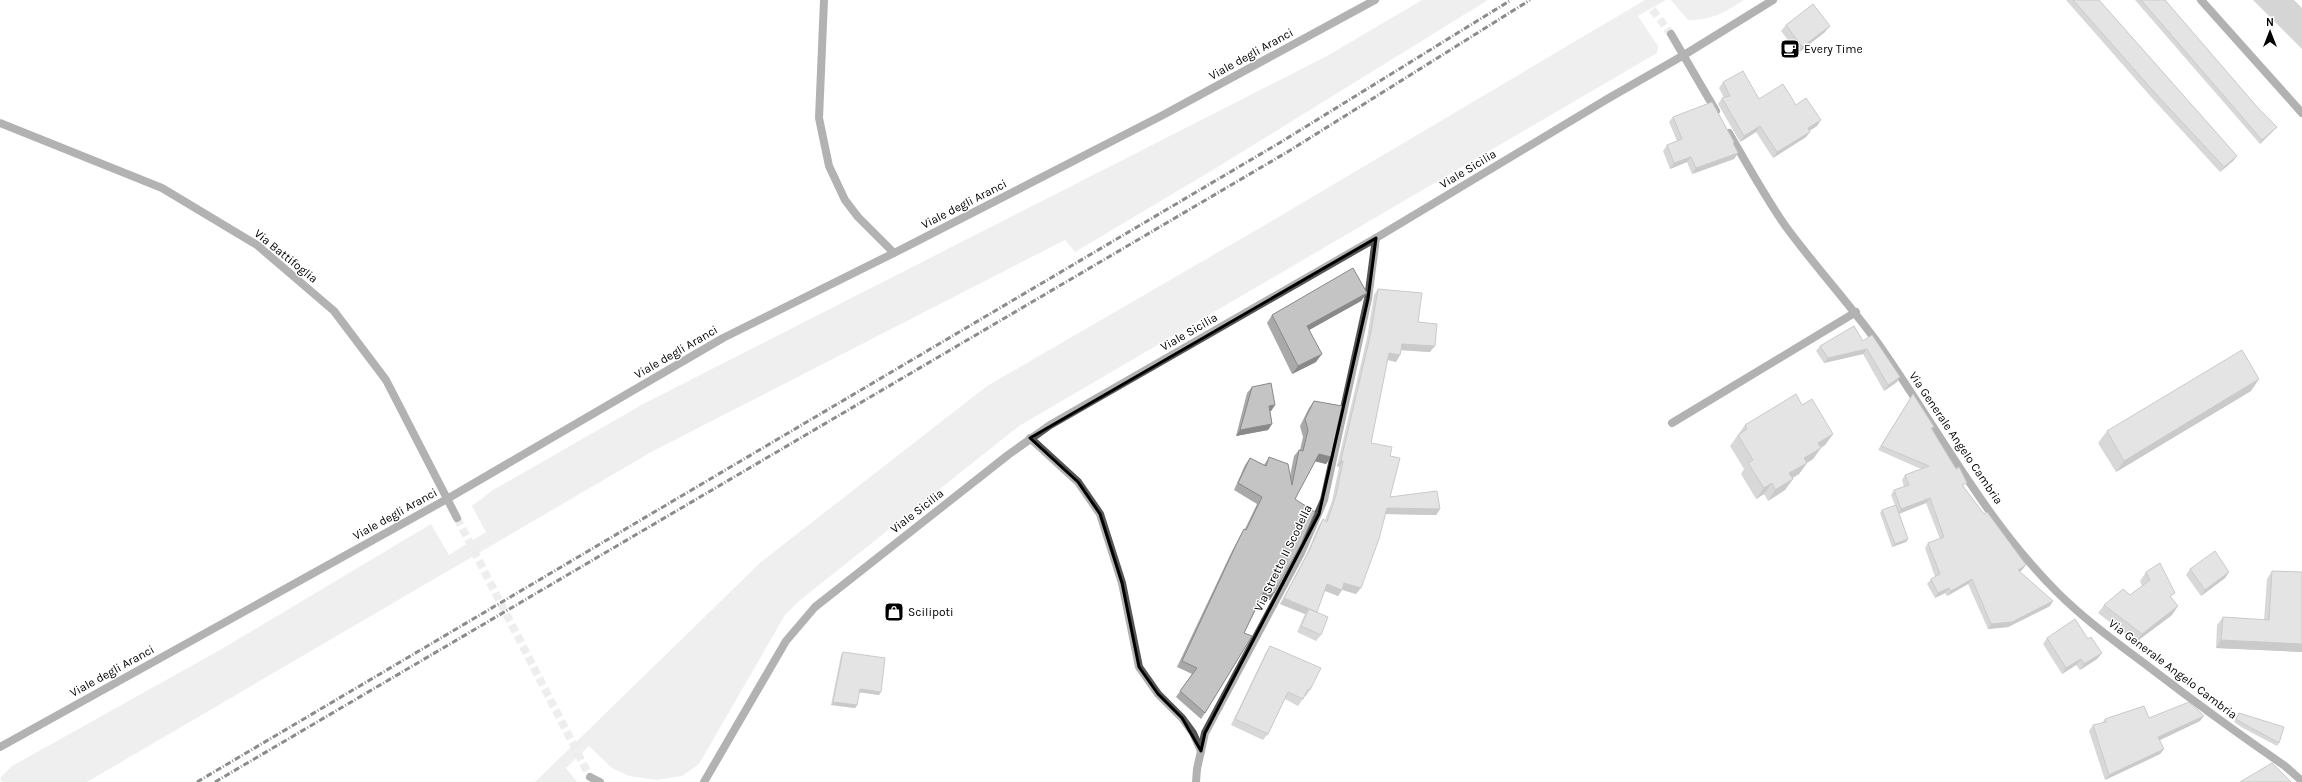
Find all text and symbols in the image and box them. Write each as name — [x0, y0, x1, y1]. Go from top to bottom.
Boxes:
north arrow — [2250, 12, 2290, 52]
text: N — [2266, 16, 2274, 29]
street label: Viale degli Aranci — [1206, 25, 1296, 83]
cafe icon: Every Time — [1779, 38, 1801, 60]
place label: Every Time — [1804, 42, 1863, 56]
street label: Viale Sicilia — [1437, 147, 1499, 191]
street label: Viale degli Aranci — [919, 176, 1009, 232]
street label: Via Battifoglia — [252, 226, 320, 286]
street label: Viale Sicilia — [1158, 310, 1220, 354]
street label: Viale degli Aranci — [632, 322, 720, 382]
street label: Via Generale Angelo Cambria — [1906, 369, 2006, 507]
street label: Viale degli Aranci — [350, 485, 440, 543]
street label: Viale Sicilia — [888, 486, 946, 536]
street label: Via Stretto II Scodella — [1251, 503, 1315, 613]
shop icon: Scilipoti — [883, 601, 905, 623]
place label: Scilipoti — [908, 605, 954, 619]
street label: Via Generale Angelo Cambria — [2106, 616, 2240, 722]
street label: Viale degli Aranci — [67, 642, 157, 700]

